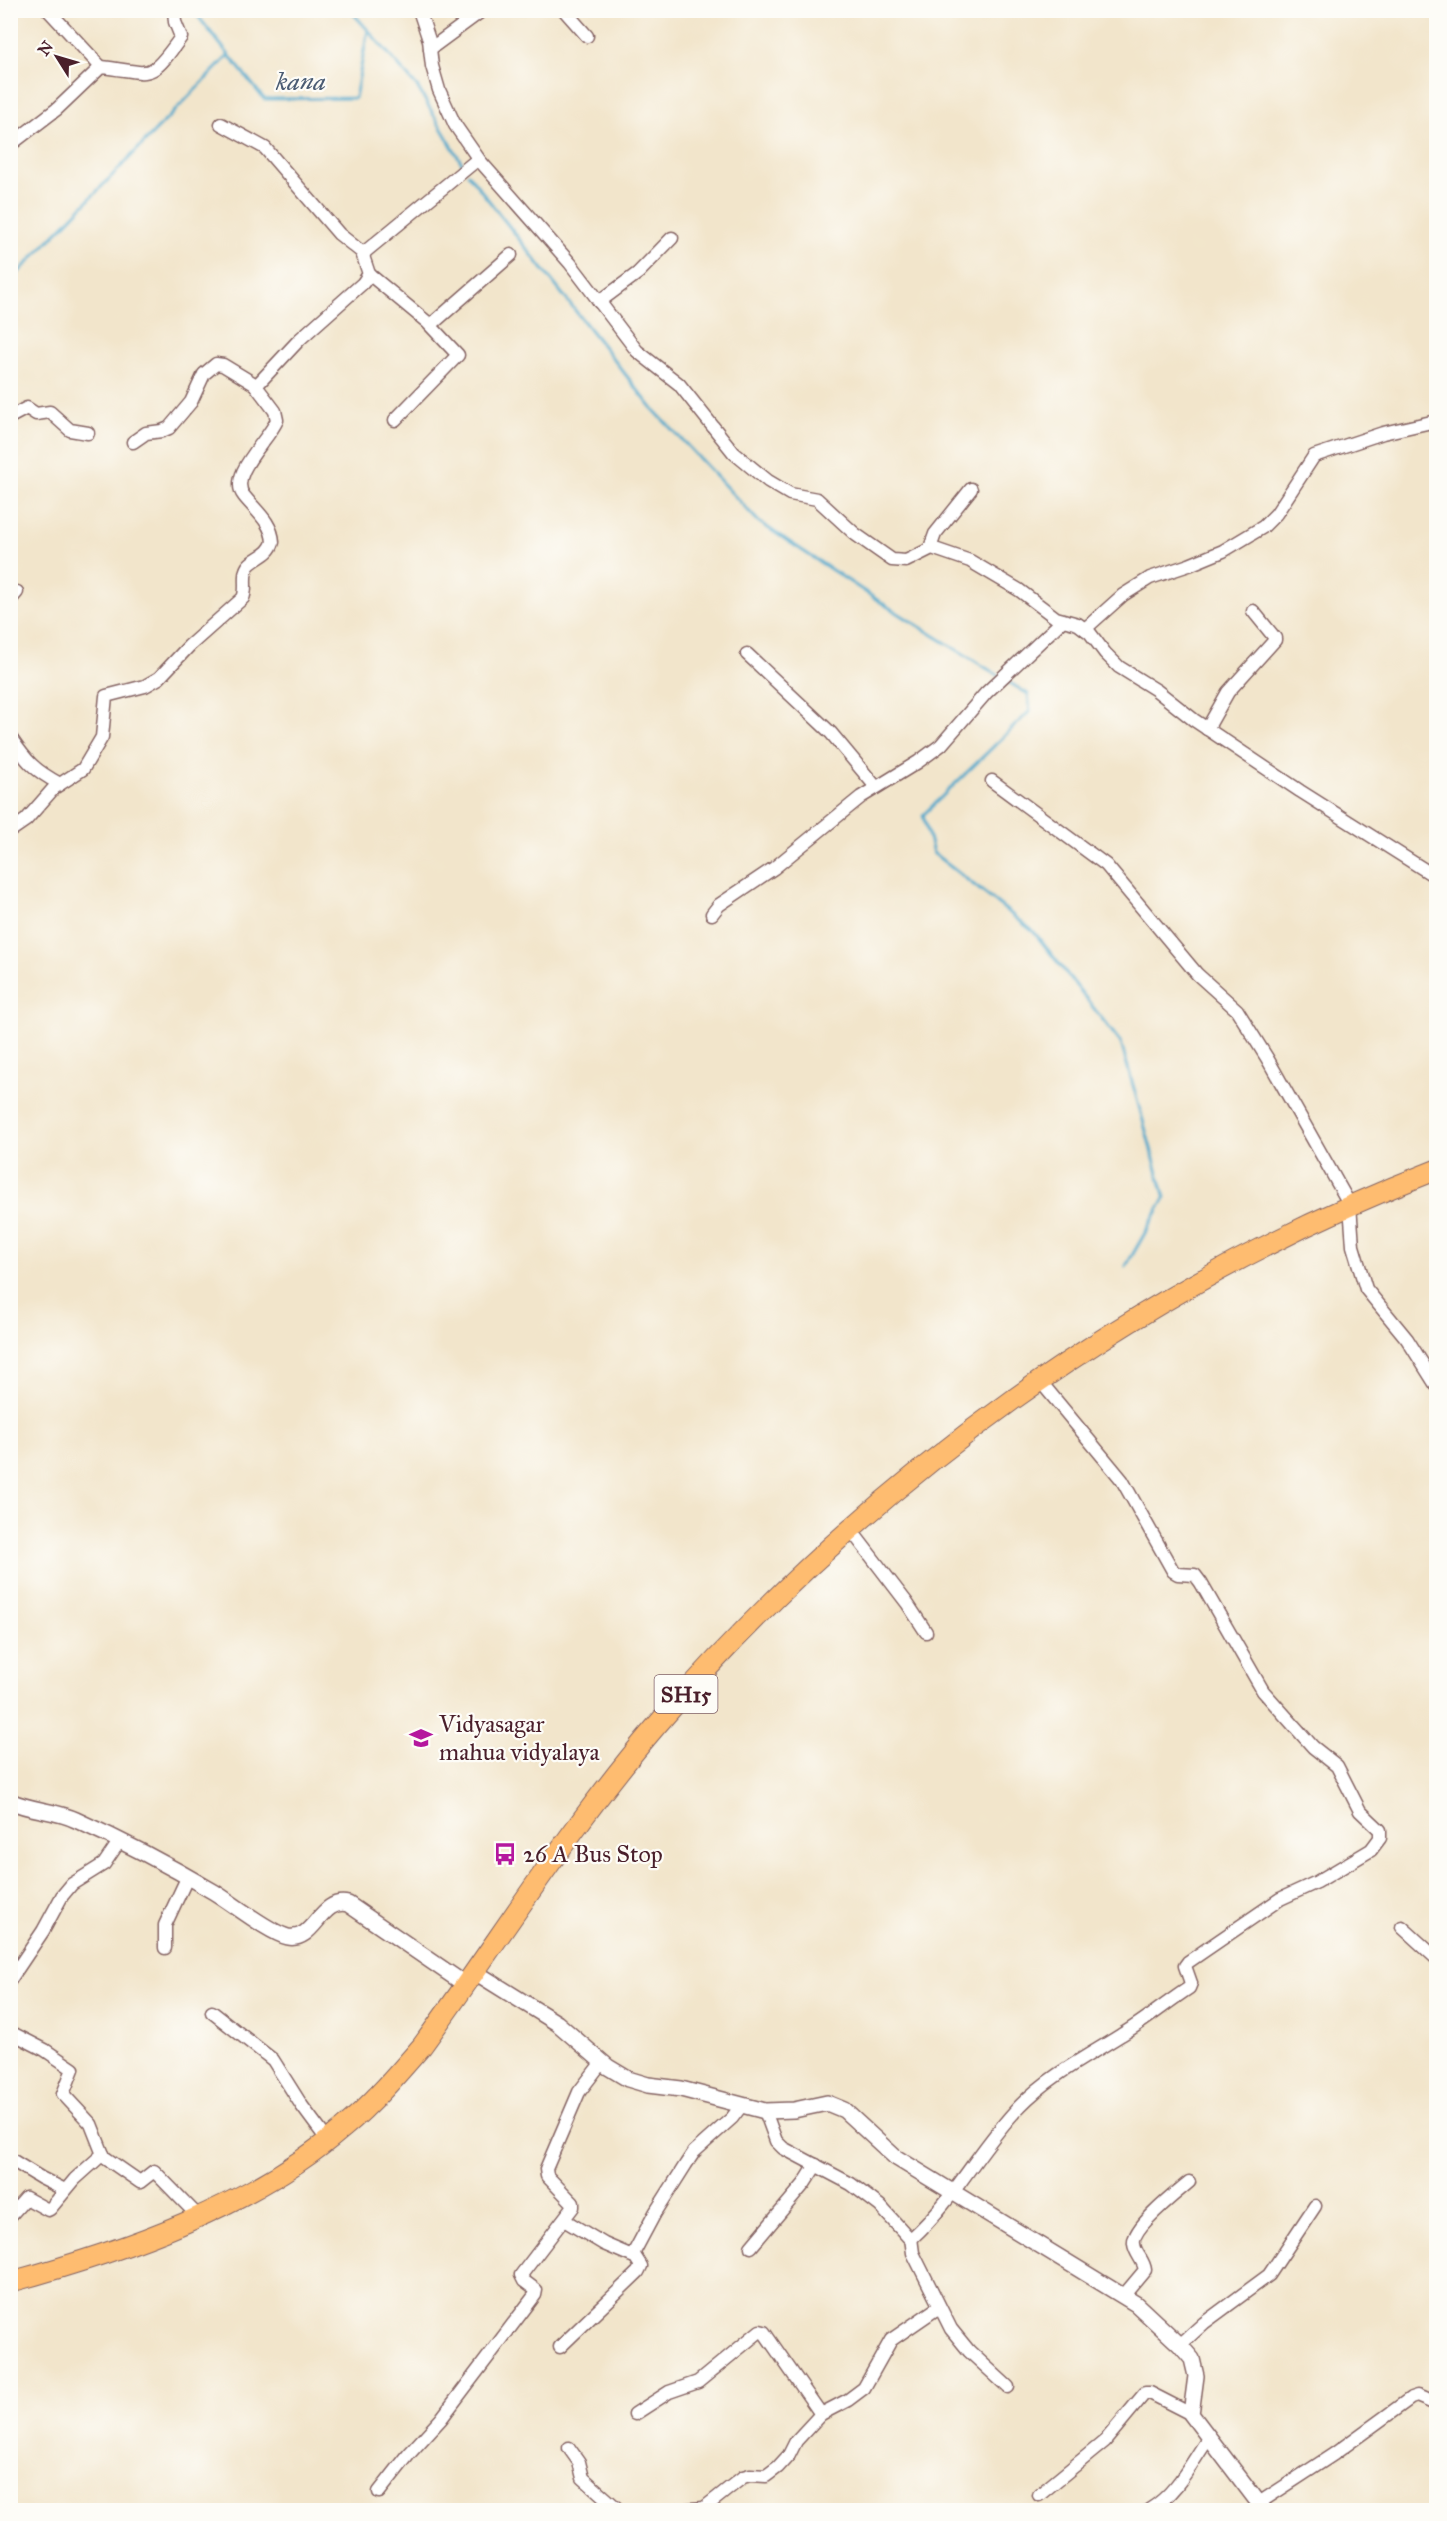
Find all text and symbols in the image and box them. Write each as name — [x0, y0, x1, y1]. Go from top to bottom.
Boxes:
north arrow — [27, 27, 87, 87]
text: N — [34, 37, 57, 59]
water label: kana — [275, 65, 326, 97]
road number: SH15 — [654, 1675, 718, 1713]
place label: Vidyasagar mahua vidyalaya — [438, 1709, 600, 1767]
school or university icon: Vidyasagar mahua vidyalaya — [408, 1725, 434, 1751]
place label: 26 A Bus Stop — [523, 1839, 663, 1869]
bus stop icon: 26 A Bus Stop — [492, 1841, 518, 1867]

